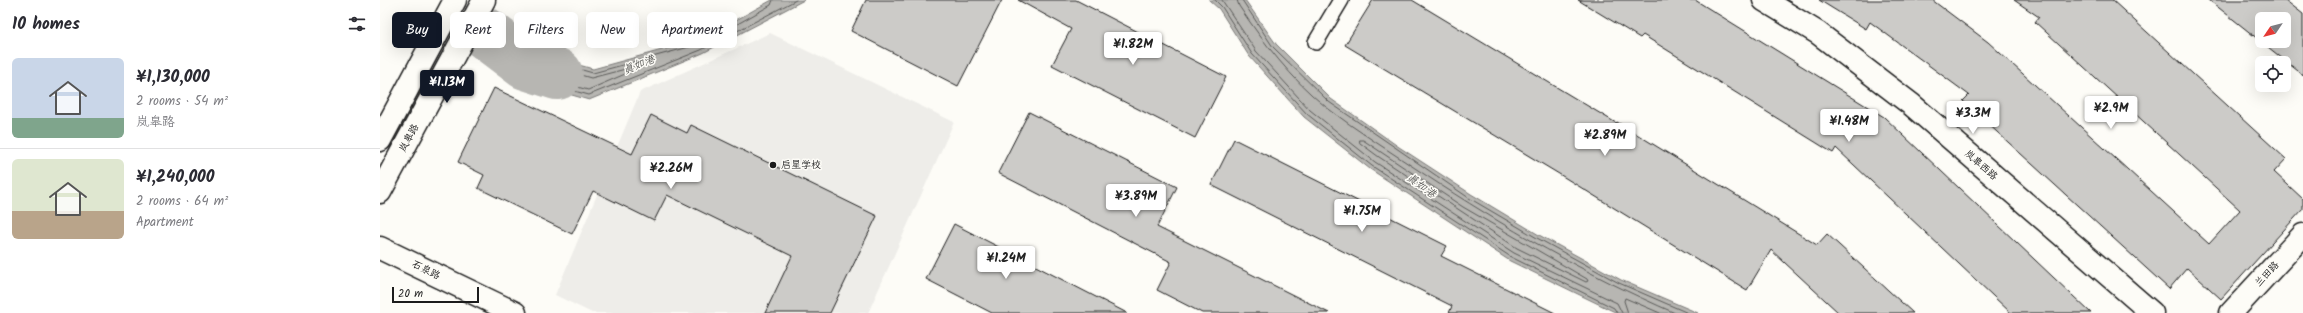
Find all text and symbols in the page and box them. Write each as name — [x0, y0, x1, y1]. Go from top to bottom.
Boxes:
text: 10 homes — [12, 11, 80, 38]
chip: Buy — [392, 12, 442, 48]
chip: Rent — [450, 12, 506, 48]
chip: Filters — [514, 12, 578, 48]
chip: New — [586, 12, 639, 48]
chip: Apartment — [647, 12, 737, 48]
north arrow — [2255, 12, 2291, 48]
map controls — [2255, 12, 2291, 92]
icon: filters — [346, 13, 368, 35]
pin: ¥1.82M — [1100, 32, 1166, 66]
text: ¥1.82M — [1113, 34, 1153, 55]
water label: 真如港 — [620, 50, 659, 80]
button: locate — [2255, 56, 2291, 92]
text: ¥1,130,000 — [136, 64, 210, 91]
pin: ¥1.13M — [414, 70, 480, 104]
text: ¥1.13M — [429, 72, 465, 93]
icon: home — [44, 74, 92, 122]
text: 2 rooms · 54 m² — [136, 91, 228, 112]
pin: ¥2.9M — [2083, 96, 2139, 130]
text: ¥2.9M — [2093, 98, 2129, 119]
pin: ¥3.3M — [1945, 101, 2001, 135]
text: ¥3.3M — [1955, 103, 1991, 124]
pin: ¥1.48M — [1816, 109, 1882, 143]
text: ¥1.48M — [1829, 111, 1869, 132]
text: 岚皋路 — [136, 112, 175, 133]
street label: 岚皋路 — [395, 121, 423, 155]
pin: ¥2.89M — [1572, 123, 1638, 157]
text: ¥2.89M — [1584, 125, 1626, 146]
street label: 岚皋西路 — [1961, 146, 2001, 184]
pin: ¥2.26M — [638, 156, 704, 190]
place label: 启星学校 — [781, 157, 821, 173]
text: ¥2.26M — [649, 158, 693, 179]
marker: 启星学校 — [768, 160, 778, 170]
text: ¥1,240,000 — [136, 164, 215, 191]
water label: 真如港 — [1402, 169, 1440, 204]
icon: home — [44, 175, 92, 223]
pin: ¥3.89M — [1103, 184, 1169, 218]
text: ¥3.89M — [1115, 186, 1157, 207]
text: 2 rooms · 64 m² — [136, 191, 228, 212]
pin: ¥1.75M — [1329, 199, 1395, 233]
text: ¥1.75M — [1343, 201, 1381, 222]
text: Apartment — [136, 212, 194, 233]
pin: ¥1.24M — [973, 246, 1039, 280]
text: ¥1.24M — [986, 248, 1026, 269]
street label: 石泉路 — [409, 256, 443, 284]
street label: 兰田路 — [2251, 258, 2283, 290]
scale bar — [392, 285, 479, 304]
text: 20 m — [398, 285, 423, 303]

